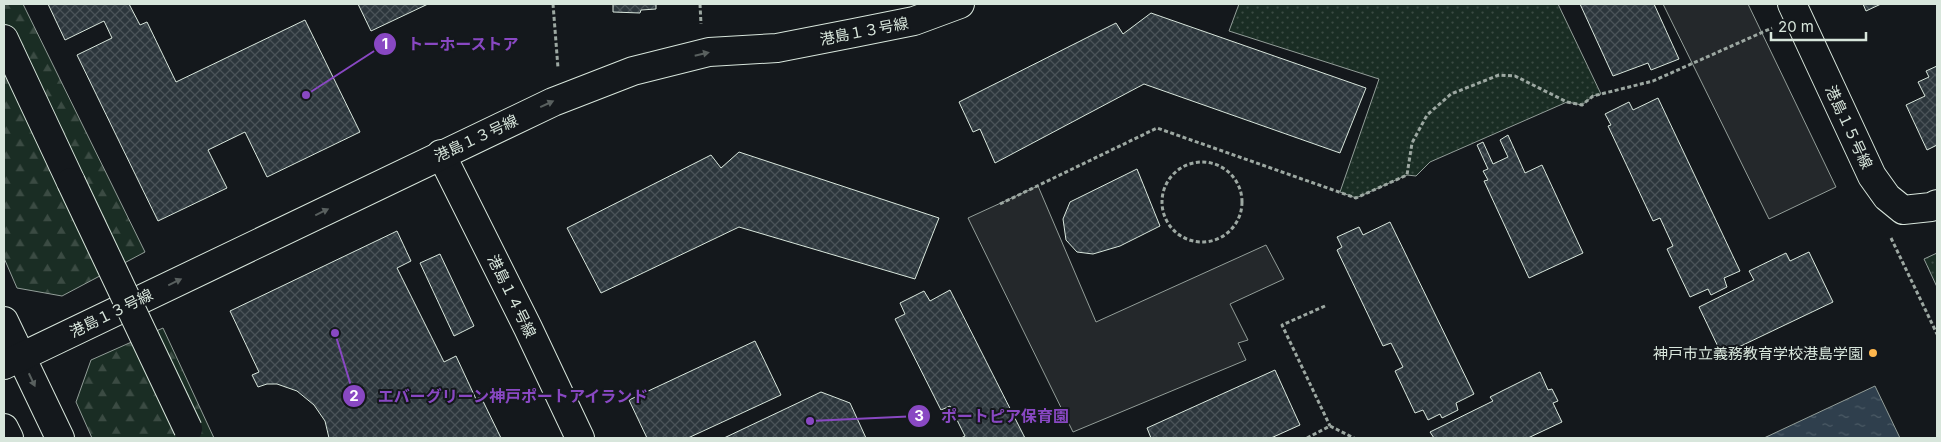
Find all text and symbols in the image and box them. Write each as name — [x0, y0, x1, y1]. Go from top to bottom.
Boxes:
scale bar — [1771, 10, 1866, 42]
street label: 港島１３号線 — [818, 13, 910, 49]
text: 20 m — [1778, 17, 1814, 36]
callout: トーホーストア — [372, 29, 529, 60]
text: 1 — [382, 34, 388, 53]
text: トーホーストア — [407, 34, 519, 54]
one-way arrow — [694, 50, 709, 58]
street label: 港島１５号線 — [1821, 82, 1877, 172]
one-way arrow — [540, 100, 554, 108]
street label: 港島１３号線 — [431, 110, 521, 166]
one-way arrow — [315, 208, 329, 216]
street label: 港島１４号線 — [484, 251, 540, 341]
one-way arrow — [168, 278, 182, 286]
street label: 港島１３号線 — [66, 285, 156, 341]
place label: 神戸市立義務教育学校港島学園 — [1653, 344, 1863, 363]
marker: 神戸市立義務教育学校港島学園 — [1867, 347, 1879, 359]
one-way arrow — [28, 373, 37, 388]
callout: エバーグリーン神戸ポートアイランド — [342, 380, 659, 411]
text: 2 — [349, 386, 359, 405]
text: エバーグリーン神戸ポートアイランド — [378, 386, 648, 406]
callout: ポートピア保育園 — [906, 400, 1079, 431]
text: 3 — [914, 406, 924, 425]
text: ポートピア保育園 — [941, 406, 1069, 426]

